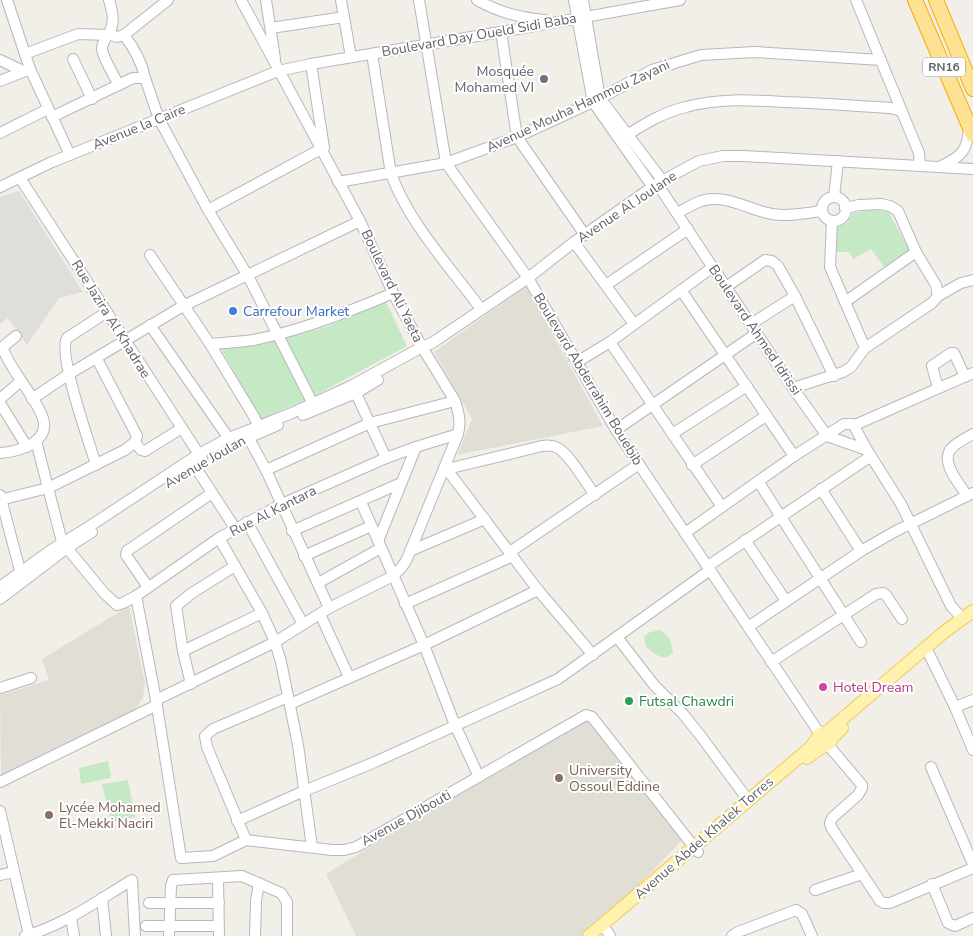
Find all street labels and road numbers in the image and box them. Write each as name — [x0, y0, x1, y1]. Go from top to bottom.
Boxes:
street label: Boulevard Day Oueld Sidi Baba — [380, 9, 578, 61]
street label: Avenue Mouha Hammou Zayani — [483, 55, 673, 157]
road number: RN16 — [923, 58, 965, 76]
street label: Avenue la Caire — [90, 100, 188, 154]
street label: Avenue Al Joulane — [573, 167, 681, 247]
street label: Boulevard Ali Yaeta — [356, 226, 428, 346]
street label: Rue Jazira Al Khadrae — [67, 256, 155, 382]
street label: Boulevard Ahmed Idrissi — [704, 261, 806, 399]
street label: Boulevard Abderrahim Bouebib — [529, 289, 647, 469]
street label: Avenue Joulan — [161, 431, 249, 493]
street label: Rue Al Kantara — [226, 481, 320, 541]
street label: Avenue Abdel Khalek Torres — [630, 772, 778, 904]
street label: Avenue Djibouti — [358, 785, 454, 851]

